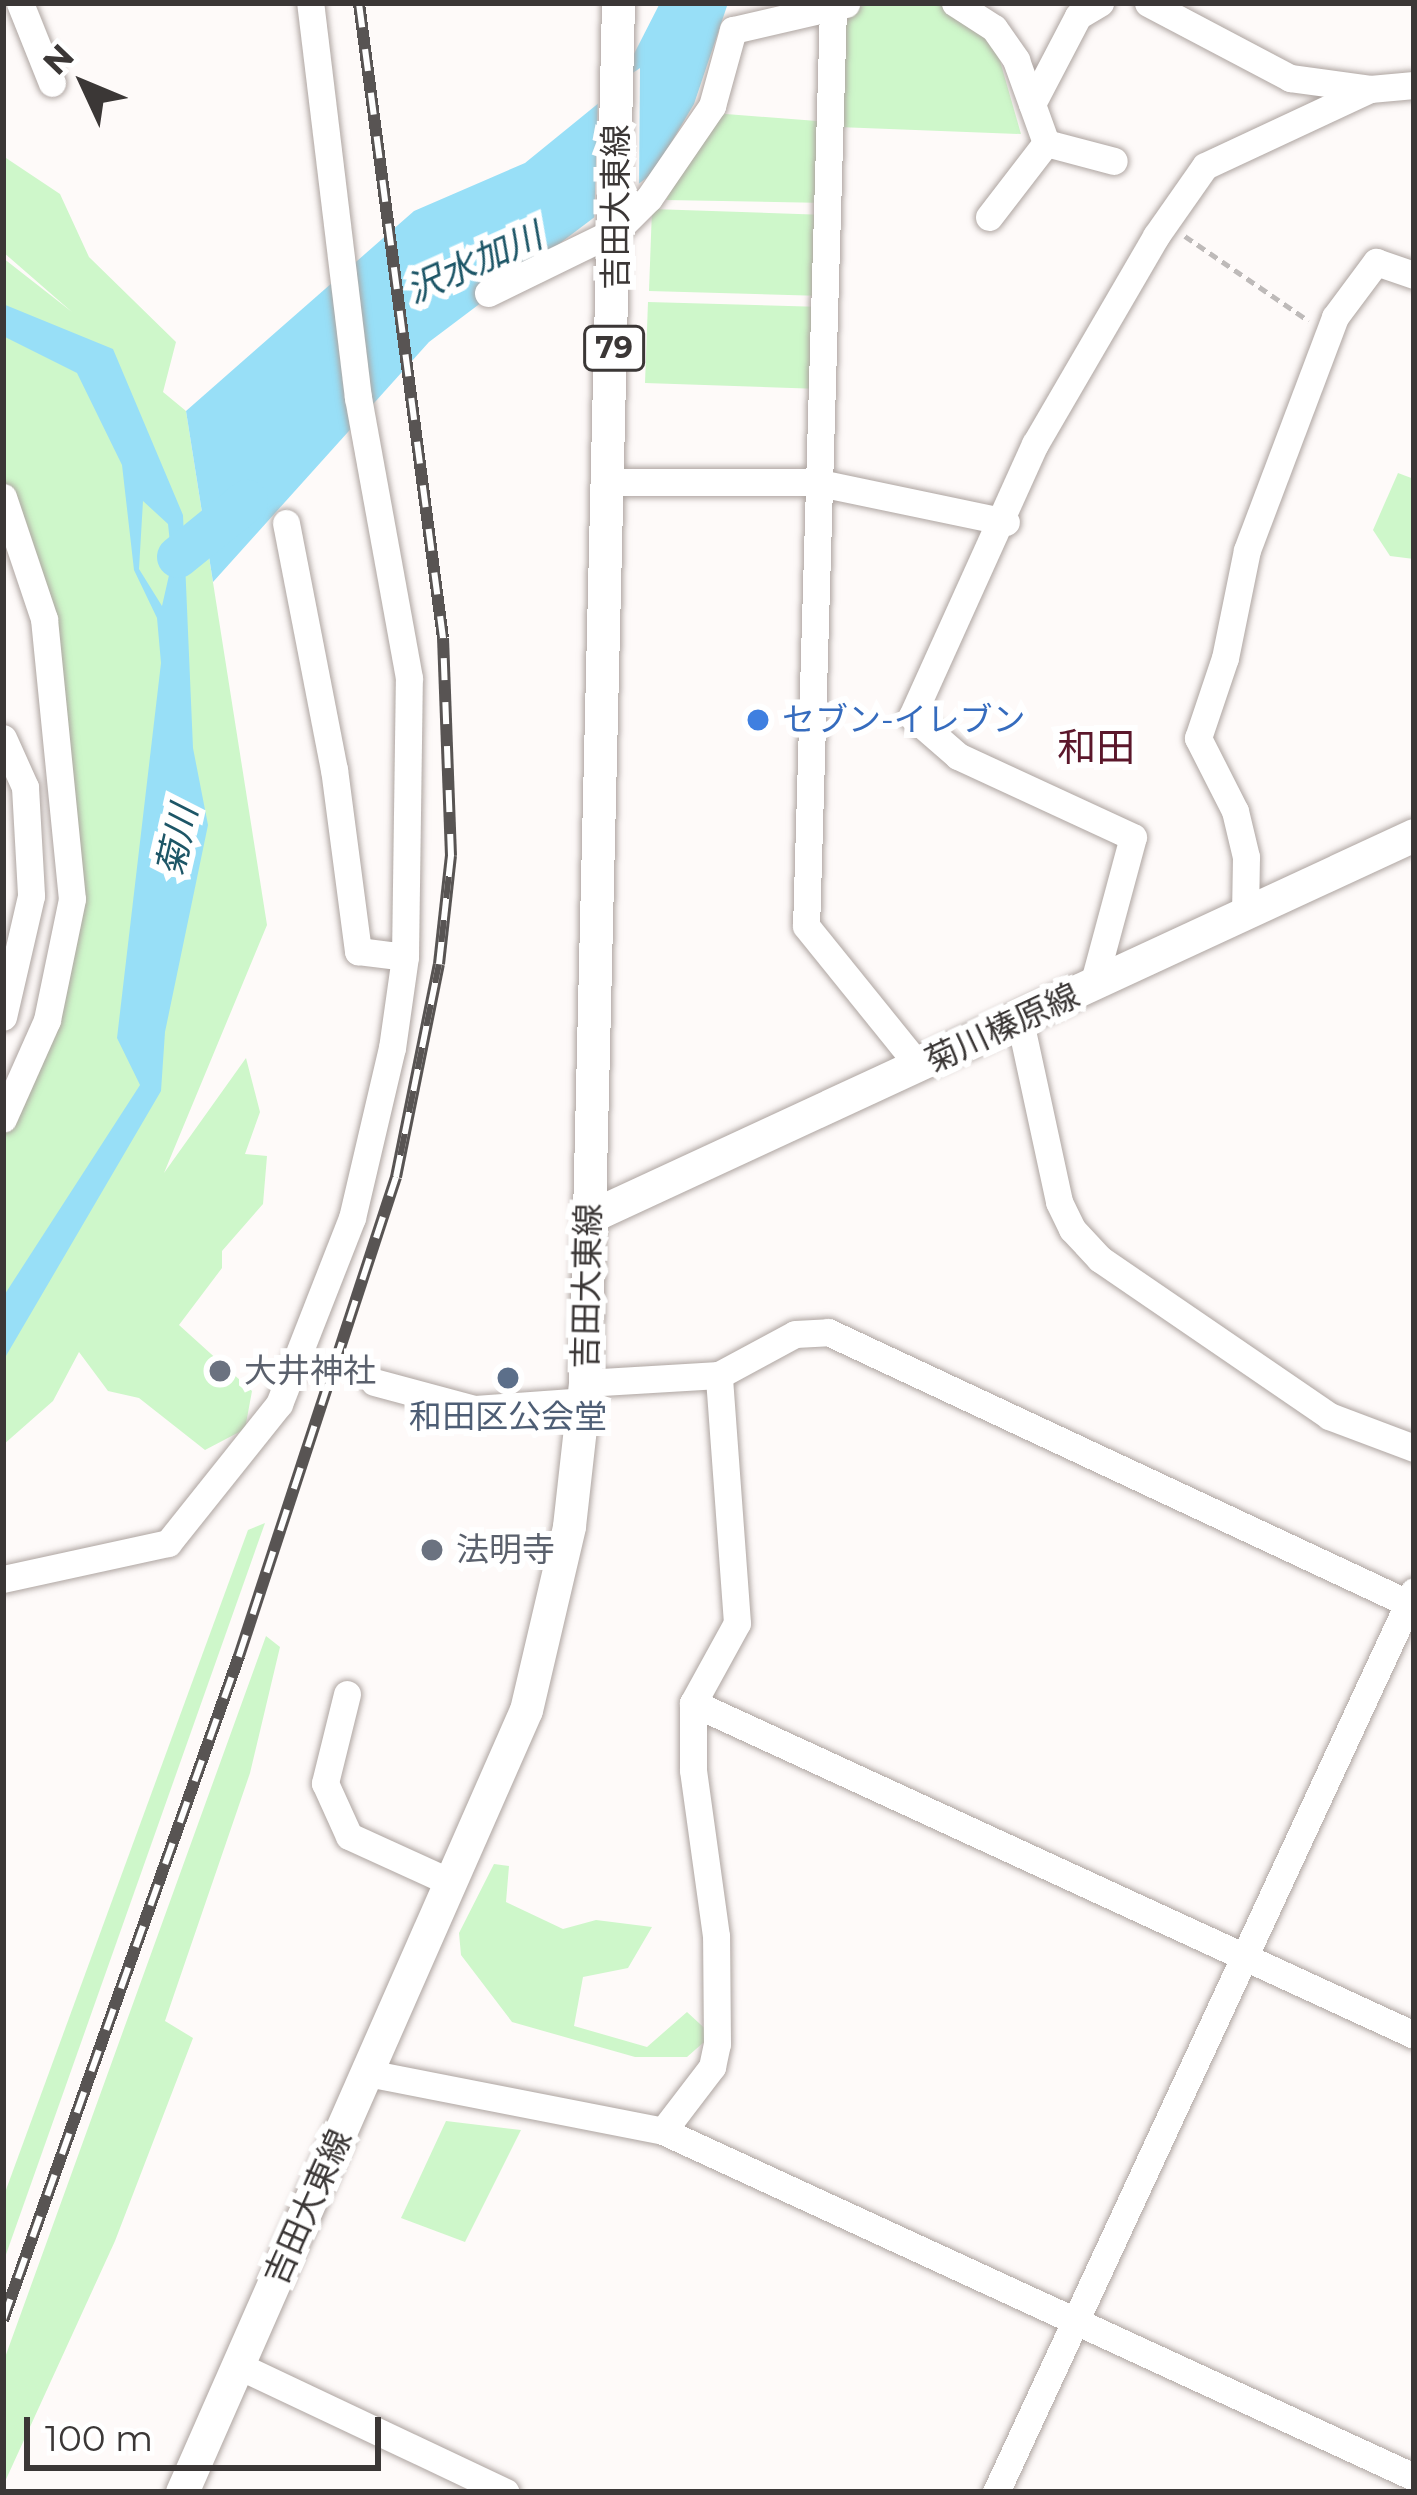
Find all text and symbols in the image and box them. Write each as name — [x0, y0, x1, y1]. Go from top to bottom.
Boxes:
north arrow — [24, 24, 144, 144]
text: N — [34, 36, 82, 82]
street label: 吉田大東線 — [596, 125, 636, 289]
water label: 沢水加川 — [399, 214, 549, 312]
road number: 79 — [581, 324, 647, 372]
place label: セブン-イレブン — [782, 700, 1026, 740]
marker: セブン-イレブン — [745, 707, 771, 733]
district label: 和田 — [1057, 724, 1135, 770]
water label: 菊川 — [148, 801, 206, 881]
street label: 菊川榛原線 — [919, 975, 1085, 1081]
street label: 吉田大東線 — [566, 1203, 608, 1369]
place label: 大井神社 — [244, 1351, 376, 1391]
marker: 大井神社 — [207, 1358, 233, 1384]
marker: 和田区公会堂 — [495, 1365, 521, 1391]
place label: 和田区公会堂 — [409, 1397, 607, 1437]
place label: 法明寺 — [456, 1530, 555, 1570]
marker: 法明寺 — [419, 1537, 445, 1563]
street label: 吉田大東線 — [256, 2124, 360, 2290]
scale bar — [30, 2393, 387, 2467]
text: 100 m — [45, 2416, 153, 2460]

